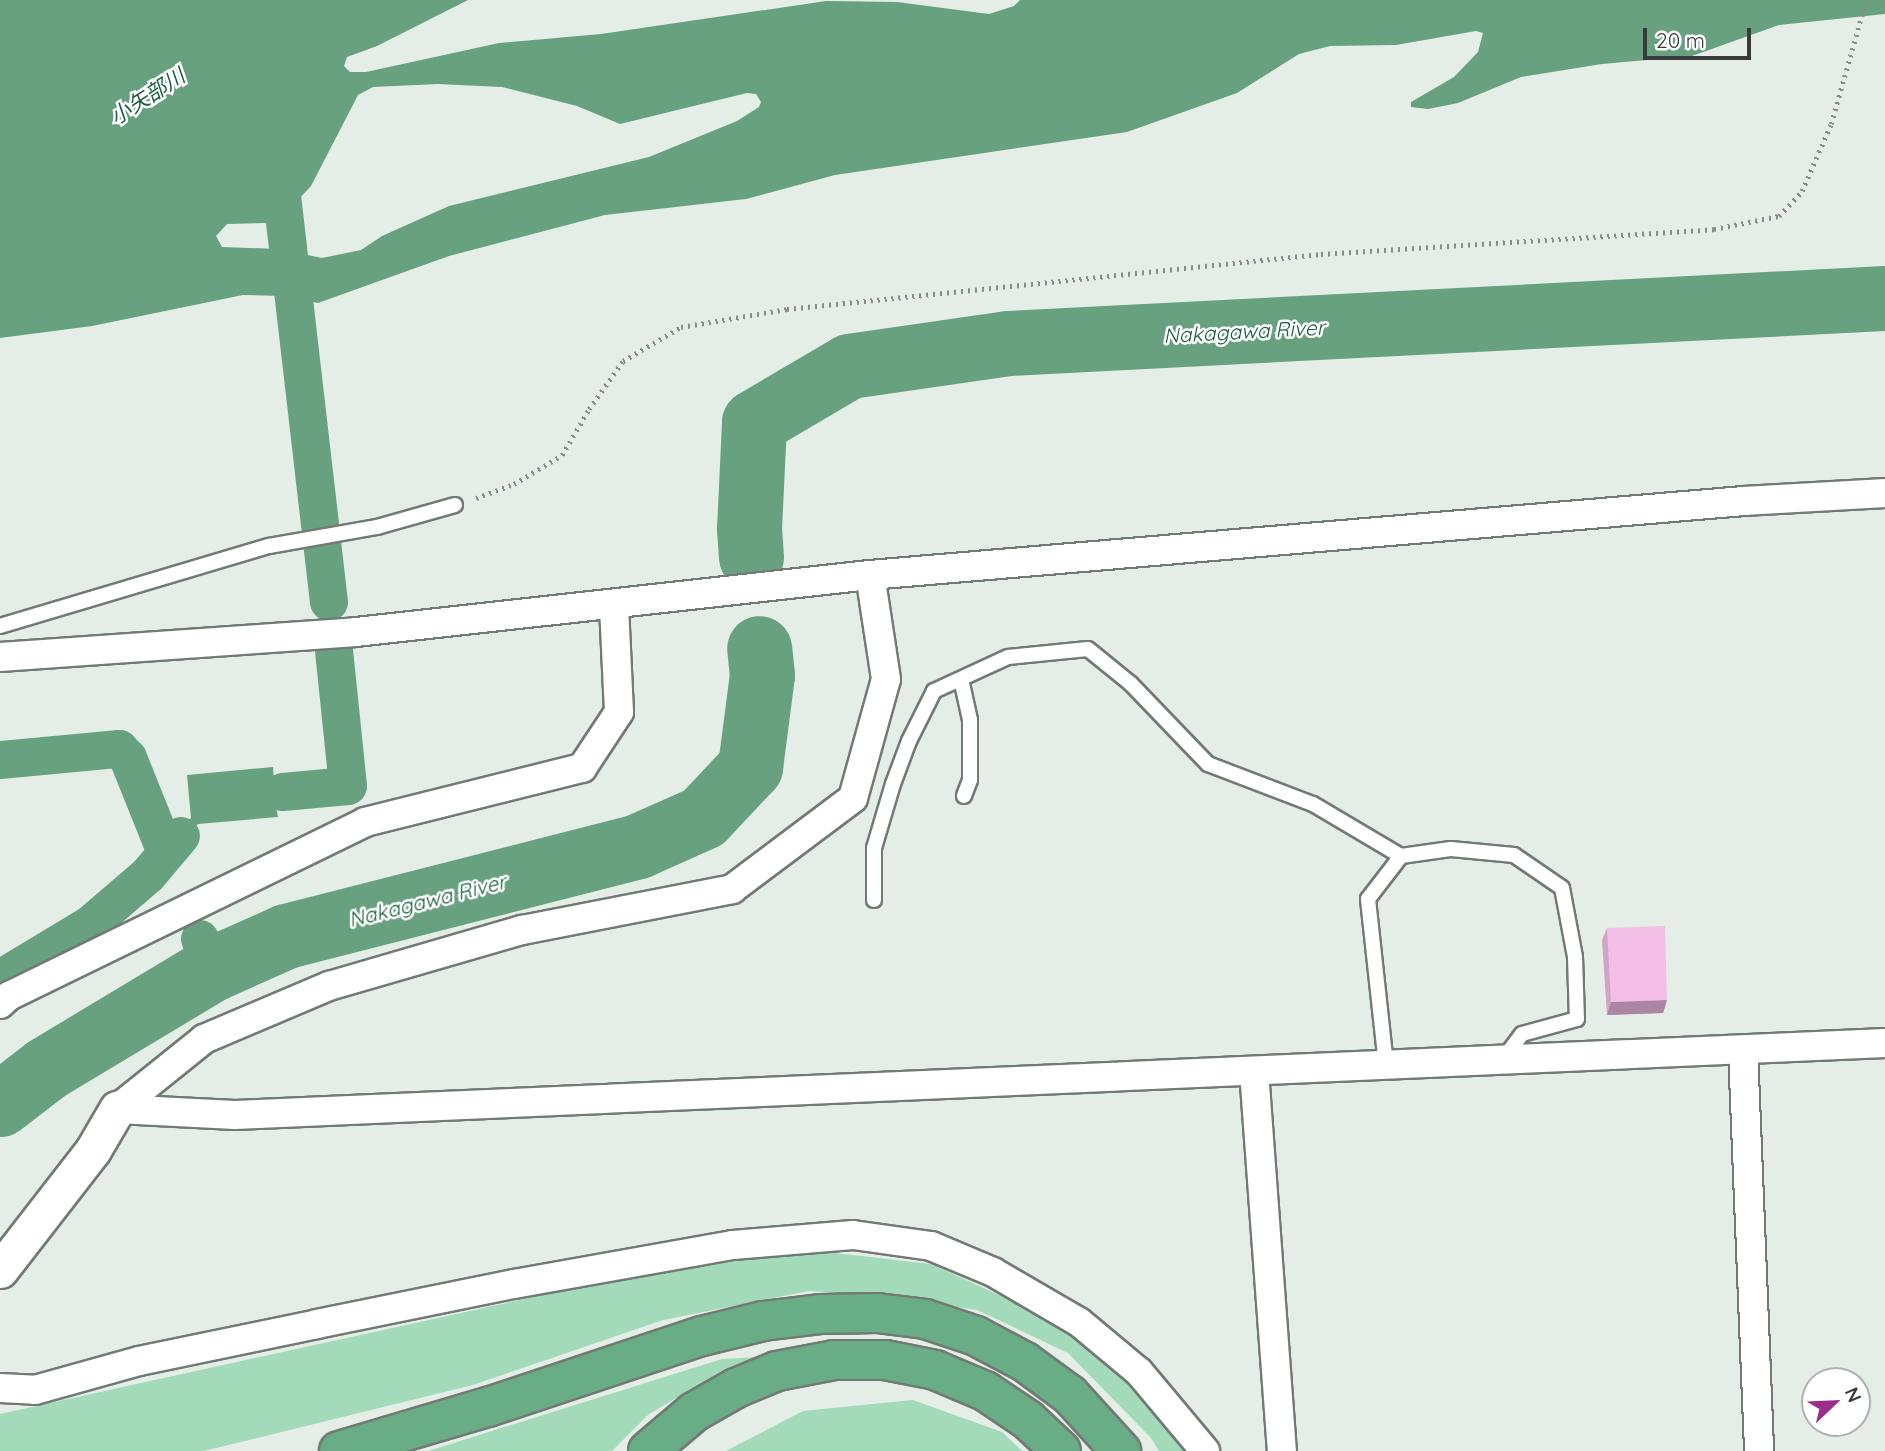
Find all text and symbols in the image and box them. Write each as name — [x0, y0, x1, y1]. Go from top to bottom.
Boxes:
scale bar — [1647, 14, 1756, 58]
text: 20 m — [1656, 27, 1705, 53]
water label: 小矢部川 — [105, 63, 189, 129]
water label: Nakagawa River — [1163, 314, 1325, 348]
water label: Nakagawa River — [346, 868, 508, 932]
north arrow — [1801, 1367, 1871, 1437]
text: N — [1840, 1383, 1867, 1406]

